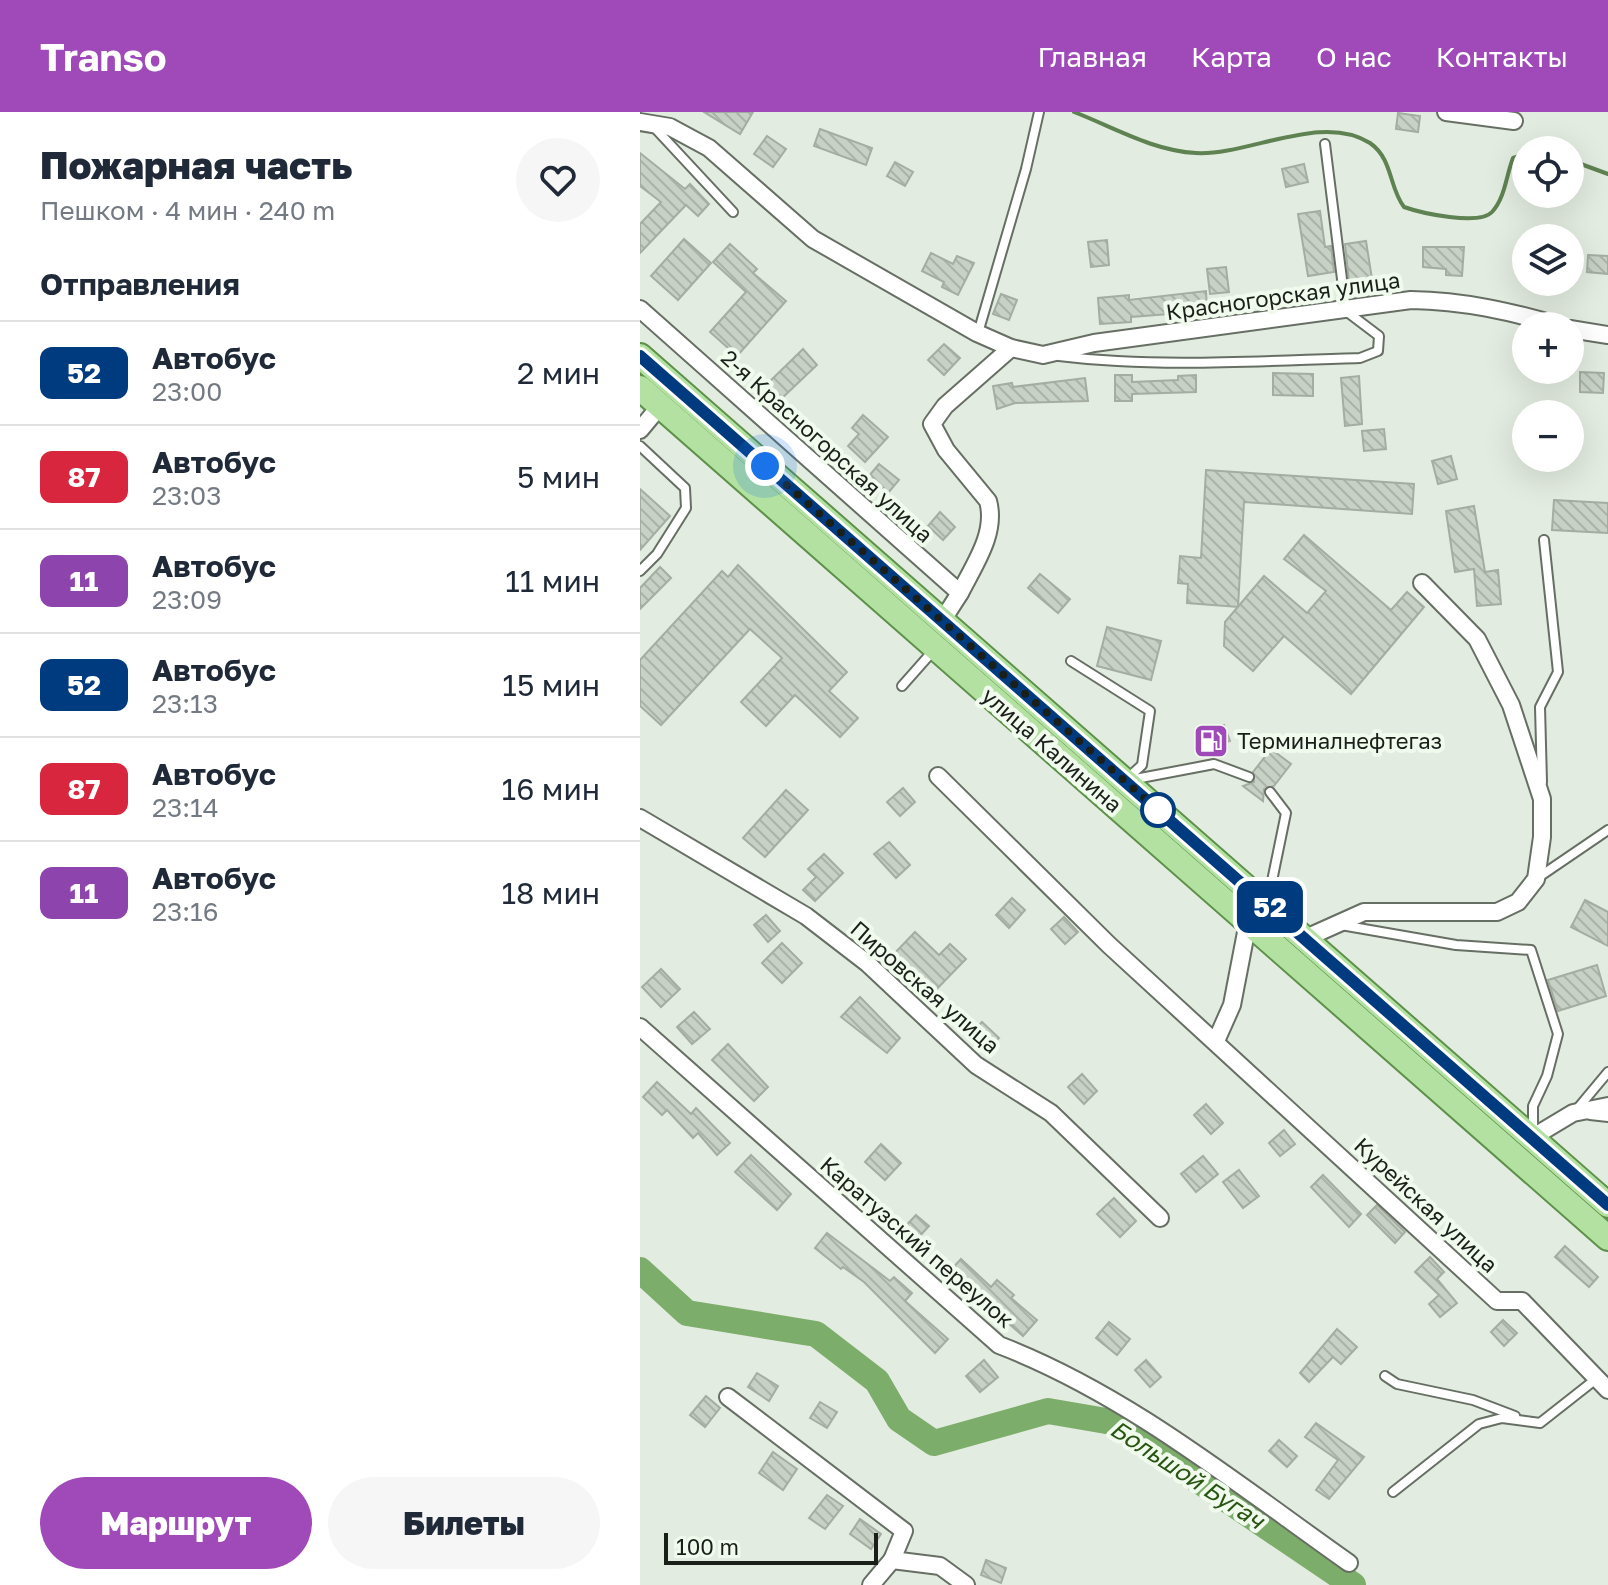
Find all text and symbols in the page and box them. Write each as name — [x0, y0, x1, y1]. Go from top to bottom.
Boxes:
text: Transo — [40, 34, 167, 79]
text: Главная — [1037, 40, 1147, 73]
text: Карта — [1191, 40, 1272, 73]
text: О нас — [1316, 40, 1392, 73]
text: Контакты — [1436, 40, 1568, 73]
map controls — [1512, 136, 1584, 472]
button: locate — [1512, 136, 1584, 208]
button: heart — [516, 138, 600, 222]
text: Пожарная часть — [40, 142, 352, 187]
text: Пешком · 4 мин · 240 m — [40, 195, 335, 226]
button: layers — [1512, 224, 1584, 296]
text: Отправления — [40, 266, 240, 302]
street label: Красногорская улица — [1164, 266, 1402, 325]
button: + — [1512, 312, 1584, 384]
text: Автобус — [152, 340, 276, 376]
street label: 2-я Красногорская улица — [716, 344, 939, 548]
text: 2 мин — [517, 355, 600, 391]
text: 52 — [67, 356, 101, 389]
text: 23:00 — [152, 376, 222, 407]
button: − — [1512, 400, 1584, 472]
text: Автобус — [152, 444, 276, 480]
your location — [745, 446, 785, 486]
text: 5 мин — [517, 459, 600, 495]
text: 87 — [67, 460, 101, 493]
text: 23:03 — [152, 480, 221, 511]
text: Автобус — [152, 548, 276, 584]
text: 11 мин — [505, 563, 600, 599]
text: 11 — [70, 564, 98, 597]
text: 23:09 — [152, 584, 222, 615]
text: Автобус — [152, 652, 276, 688]
text: 15 мин — [502, 667, 600, 703]
text: 52 — [67, 668, 101, 701]
street label: улица Калинина — [977, 682, 1128, 818]
text: 23:13 — [152, 688, 218, 719]
fuel station icon: Терминалнефтегаз — [1192, 722, 1230, 760]
place label: Терминалнефтегаз — [1237, 727, 1442, 754]
text: Автобус — [152, 756, 276, 792]
text: 16 мин — [502, 771, 600, 807]
text: 87 — [67, 772, 101, 805]
text: 23:14 — [152, 792, 219, 823]
unlabelled marker — [1141, 793, 1175, 827]
text: Автобус — [152, 860, 276, 896]
text: 18 мин — [501, 875, 600, 911]
text: 11 — [70, 876, 98, 909]
line badge: 52 — [1234, 881, 1306, 933]
text: 52 — [1253, 890, 1287, 923]
text: 23:16 — [152, 896, 218, 927]
street label: Пировская улица — [845, 915, 1005, 1059]
street label: Курейская улица — [1349, 1131, 1504, 1278]
street label: Каратузский переулок — [815, 1150, 1020, 1333]
water label: Большой Бугач — [1105, 1413, 1271, 1536]
button: Маршрут — [40, 1477, 312, 1569]
button: Билеты — [328, 1477, 600, 1569]
scale bar — [664, 1529, 878, 1565]
text: 100 m — [676, 1533, 739, 1560]

